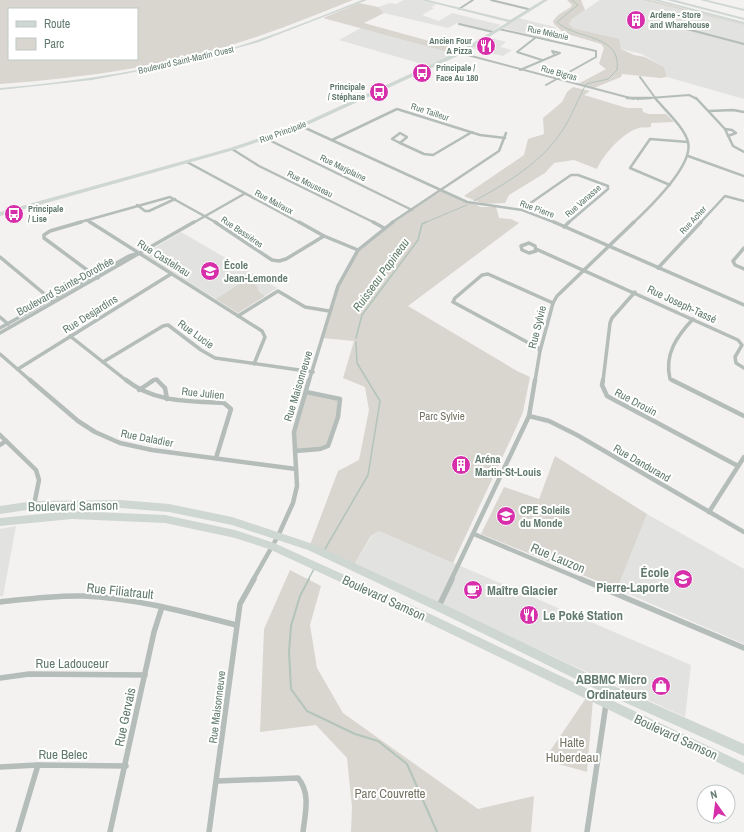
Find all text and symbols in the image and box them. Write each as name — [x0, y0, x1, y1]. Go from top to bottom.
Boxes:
legend — [8, 8, 138, 60]
building icon: Ardene - Store and Wharehouse — [625, 9, 647, 31]
place label: Ardene - Store and Wharehouse — [650, 9, 709, 31]
text: Route — [44, 16, 70, 32]
street label: Rue Mélanie — [526, 23, 570, 43]
place label: Ancien Four A Pizza — [429, 35, 473, 57]
restaurant icon: Ancien Four A Pizza — [475, 35, 497, 57]
text: Parc — [44, 36, 64, 52]
street label: Boulevard Saint-Martin Ouest — [137, 43, 235, 77]
bus stop icon: Principale / Face Au 180 — [411, 62, 433, 84]
place label: Principale / Face Au 180 — [436, 62, 478, 84]
street label: Rue Bigras — [540, 62, 579, 84]
place label: Principale / Stéphane — [328, 81, 365, 103]
bus stop icon: Principale / Stéphane — [368, 81, 390, 103]
street label: Rue Tailleur — [409, 100, 451, 124]
street label: Rue Principale — [258, 118, 308, 146]
street label: Rue Marjolaine — [318, 152, 368, 184]
street label: Rue Mousseau — [285, 168, 335, 200]
street label: Rue Vanasse — [563, 182, 603, 220]
street label: Rue Malraux — [253, 187, 296, 217]
street label: Rue Pierre — [518, 197, 556, 221]
bus stop icon: Principale / Lise — [3, 203, 25, 225]
place label: Principale / Lise — [28, 203, 63, 225]
street label: Rue Acher — [677, 203, 710, 237]
street label: Rue Bessières — [219, 213, 266, 251]
water label: Ruisseau Papineau — [349, 235, 413, 315]
street label: Rue Castelnau — [135, 236, 193, 280]
street label: Boulevard Sainte-Dorothée — [14, 253, 116, 319]
place label: École Jean-Lemonde — [224, 258, 288, 285]
school or university icon: École Jean-Lemonde — [199, 260, 221, 282]
street label: Rue Joseph-Tassé — [645, 282, 719, 326]
street label: Rue Desjardins — [60, 291, 120, 336]
street label: Rue Sylvie — [525, 304, 549, 350]
street label: Rue Lucie — [175, 316, 217, 352]
street label: Rue Maisonneuve — [281, 349, 315, 423]
street label: Rue Julien — [181, 384, 225, 402]
street label: Rue Drouin — [612, 385, 660, 419]
park label: Parc Sylvie — [419, 409, 465, 423]
street label: Rue Daladier — [120, 426, 174, 450]
street label: Rue Dandurand — [611, 441, 673, 485]
place label: Aréna Martin-St-Louis — [475, 452, 541, 479]
building icon: Aréna Martin-St-Louis — [450, 454, 472, 476]
street label: Boulevard Samson — [28, 497, 118, 515]
place label: CPE Soleils du Monde — [520, 503, 570, 530]
school or university icon: CPE Soleils du Monde — [495, 505, 517, 527]
street label: Rue Lauzon — [528, 539, 588, 577]
place label: École Pierre-Laporte — [596, 564, 669, 596]
school or university icon: École Pierre-Laporte — [672, 568, 694, 590]
street label: Boulevard Samson — [340, 571, 428, 625]
street label: Rue Filiatrault — [86, 579, 154, 603]
cafe icon: Maître Glacier — [462, 579, 484, 601]
place label: Maître Glacier — [487, 582, 558, 599]
restaurant icon: Le Poké Station — [518, 604, 540, 626]
place label: Le Poké Station — [543, 607, 623, 624]
street label: Rue Ladouceur — [36, 655, 109, 672]
street label: Rue Maisonneuve — [206, 670, 228, 744]
place label: ABBMC Micro Ordinateurs — [576, 671, 647, 703]
shop icon: ABBMC Micro Ordinateurs — [650, 675, 672, 697]
street label: Rue Gervais — [110, 686, 140, 748]
street label: Boulevard Samson — [632, 710, 720, 764]
park label: Halte Huberdeau — [546, 734, 598, 766]
street label: Rue Belec — [38, 746, 88, 763]
north arrow — [696, 784, 736, 824]
park label: Parc Couvrette — [354, 785, 426, 802]
text: N — [709, 787, 718, 802]

